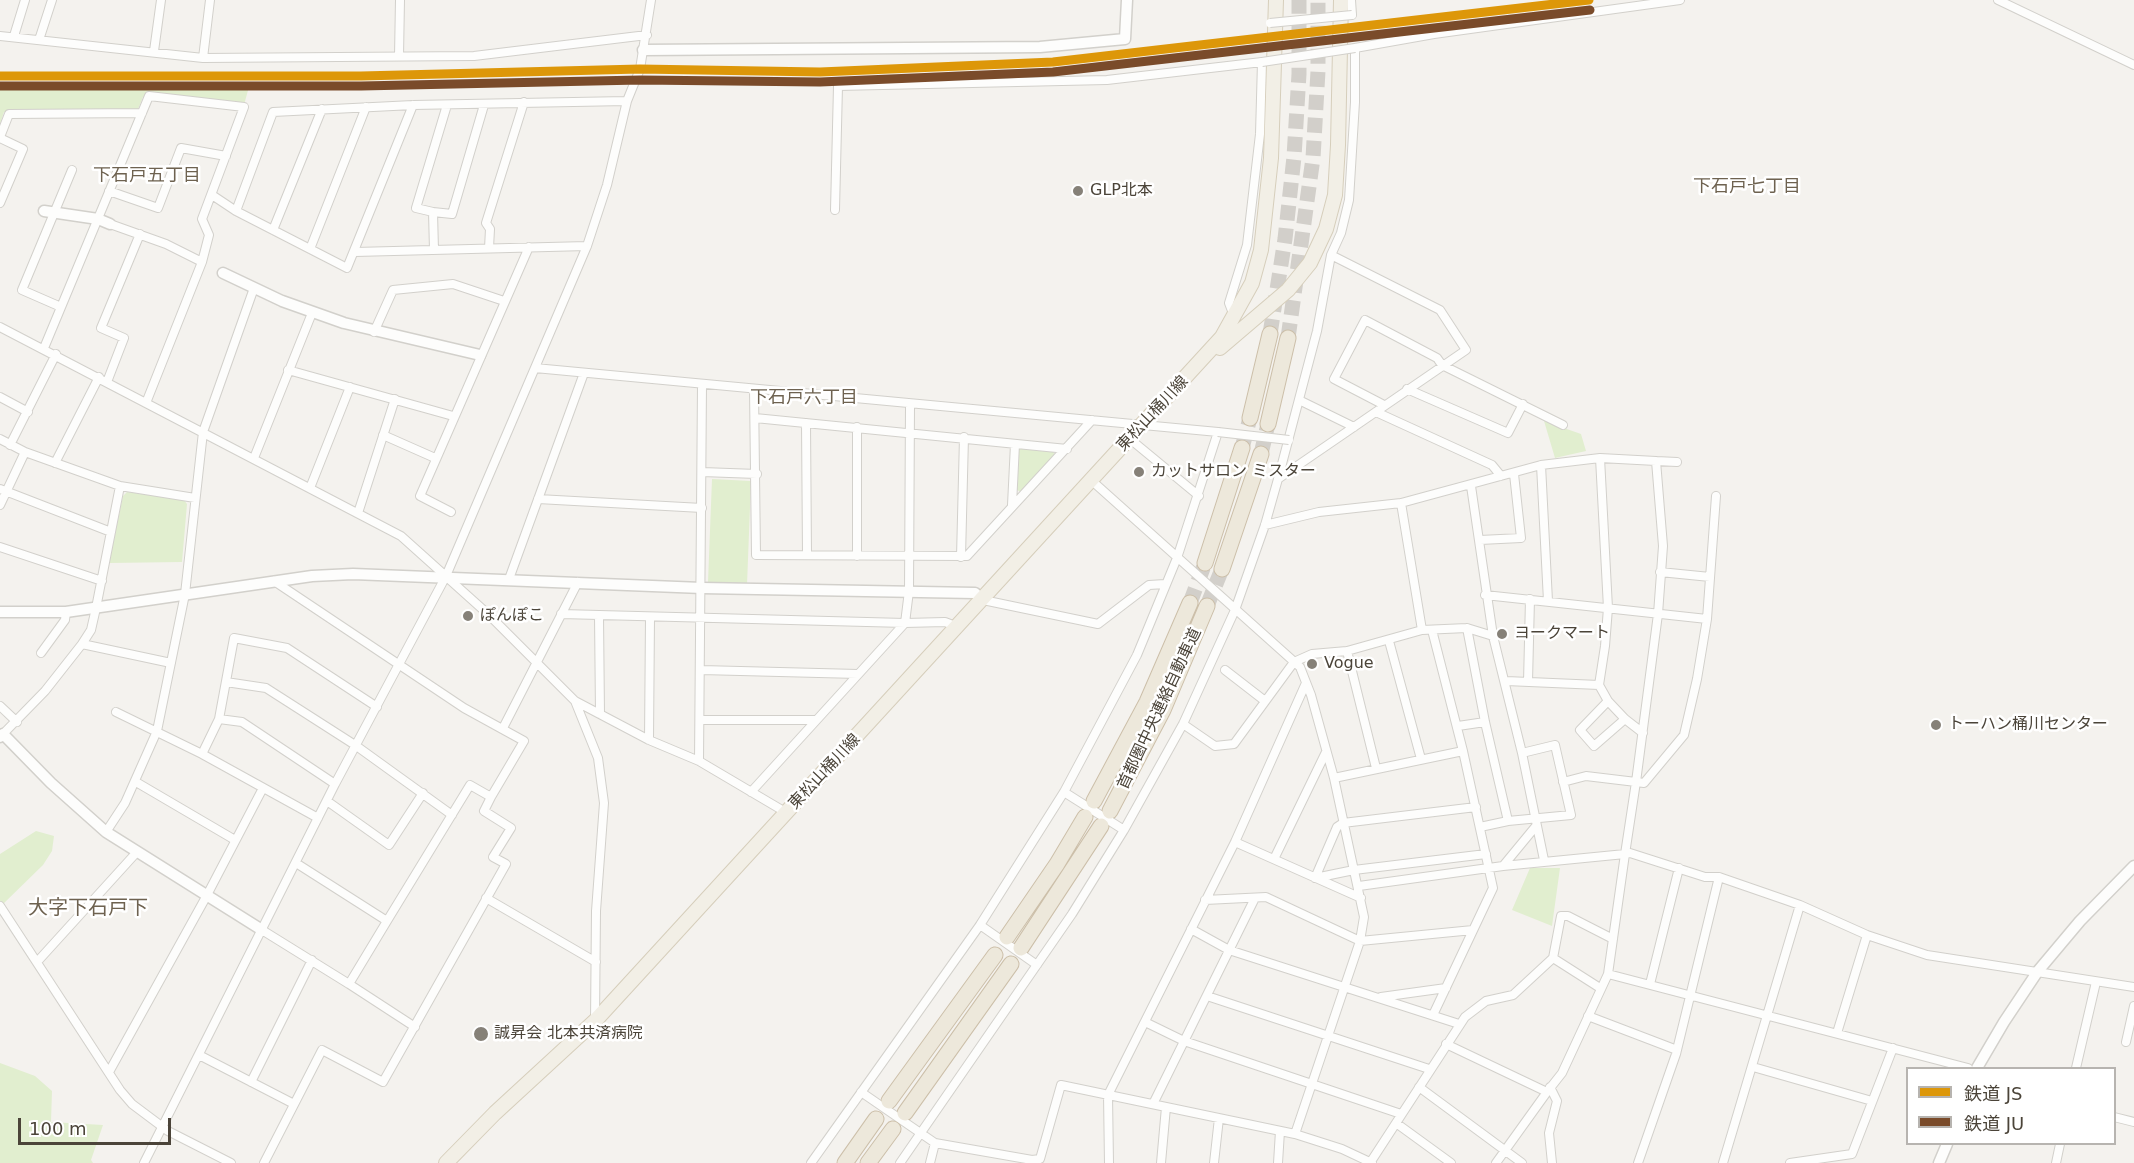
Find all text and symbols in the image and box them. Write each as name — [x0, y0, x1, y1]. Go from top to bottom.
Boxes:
district label: 下石戸五丁目 — [93, 165, 201, 187]
district label: 下石戸七丁目 — [1693, 176, 1801, 198]
place label: GLP北本 — [1090, 181, 1153, 201]
marker: GLP北本 — [1071, 184, 1085, 198]
street label: 東松山桶川線 — [1113, 372, 1193, 456]
district label: 下石戸六丁目 — [750, 387, 858, 409]
place label: カットサロン ミスター — [1151, 462, 1316, 482]
marker: カットサロン ミスター — [1132, 465, 1146, 479]
place label: ぽんぽこ — [480, 606, 544, 626]
marker: ぽんぽこ — [461, 609, 475, 623]
place label: ヨークマート — [1514, 624, 1610, 644]
street label: 首都圏中央連絡自動車道 — [1114, 625, 1206, 793]
marker: ヨークマート — [1495, 627, 1509, 641]
place label: Vogue — [1324, 654, 1374, 674]
marker: Vogue — [1305, 657, 1319, 671]
place label: トーハン桶川センター — [1948, 715, 2108, 735]
marker: トーハン桶川センター — [1929, 718, 1943, 732]
street label: 東松山桶川線 — [785, 730, 865, 814]
district label: 大字下石戸下 — [28, 897, 148, 921]
place label: 誠昇会 北本共済病院 — [494, 1024, 643, 1044]
marker: 誠昇会 北本共済病院 — [472, 1025, 490, 1043]
legend — [1906, 1067, 2116, 1145]
text: 鉄道 JS — [1964, 1083, 2022, 1104]
scale bar — [21, 1106, 174, 1144]
text: 鉄道 JU — [1964, 1113, 2024, 1134]
text: 100 m — [29, 1118, 87, 1139]

